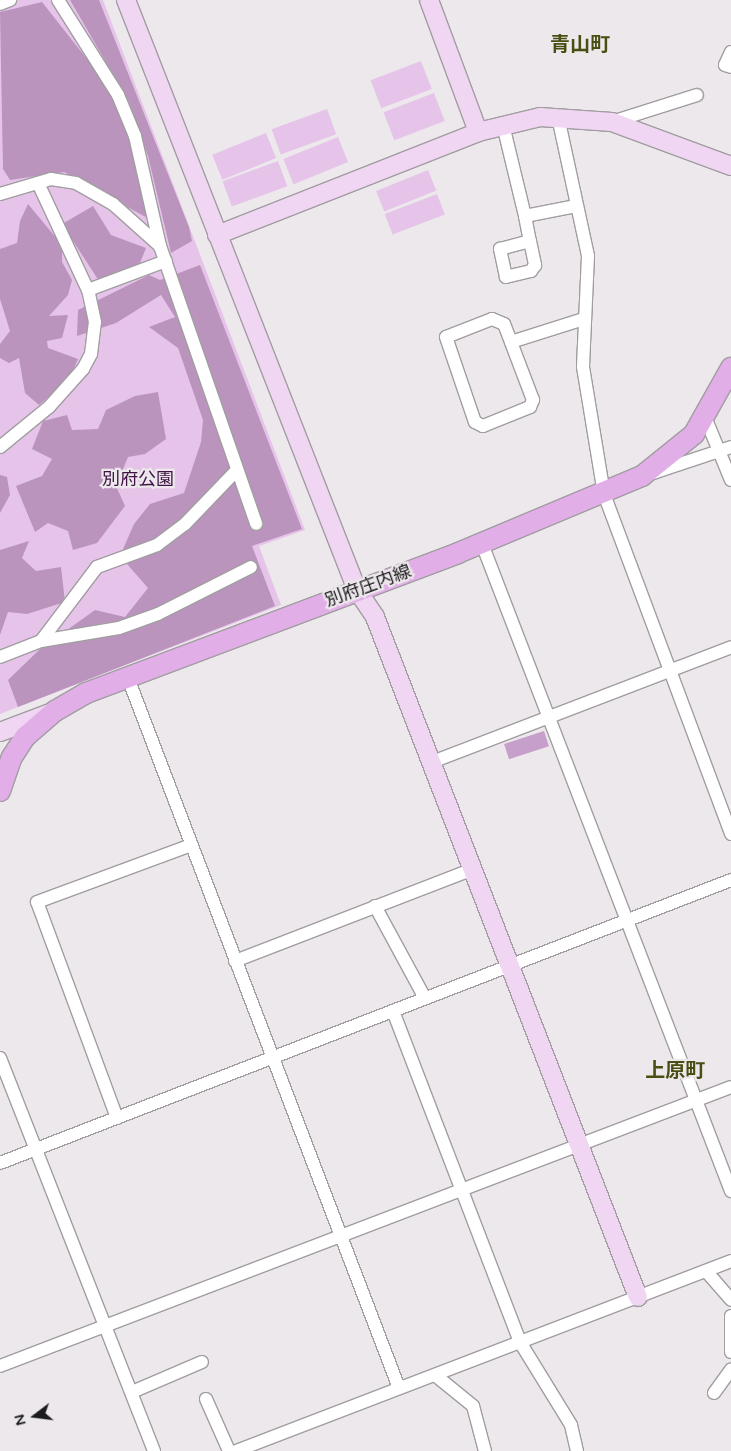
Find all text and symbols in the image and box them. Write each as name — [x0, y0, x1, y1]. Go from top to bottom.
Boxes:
district label: 青山町 — [550, 33, 610, 57]
park label: 別府公園 — [102, 468, 174, 490]
street label: 別府庄内線 — [322, 560, 414, 612]
district label: 上原町 — [645, 1059, 705, 1083]
north arrow — [10, 1391, 60, 1441]
text: N — [10, 1412, 30, 1428]

